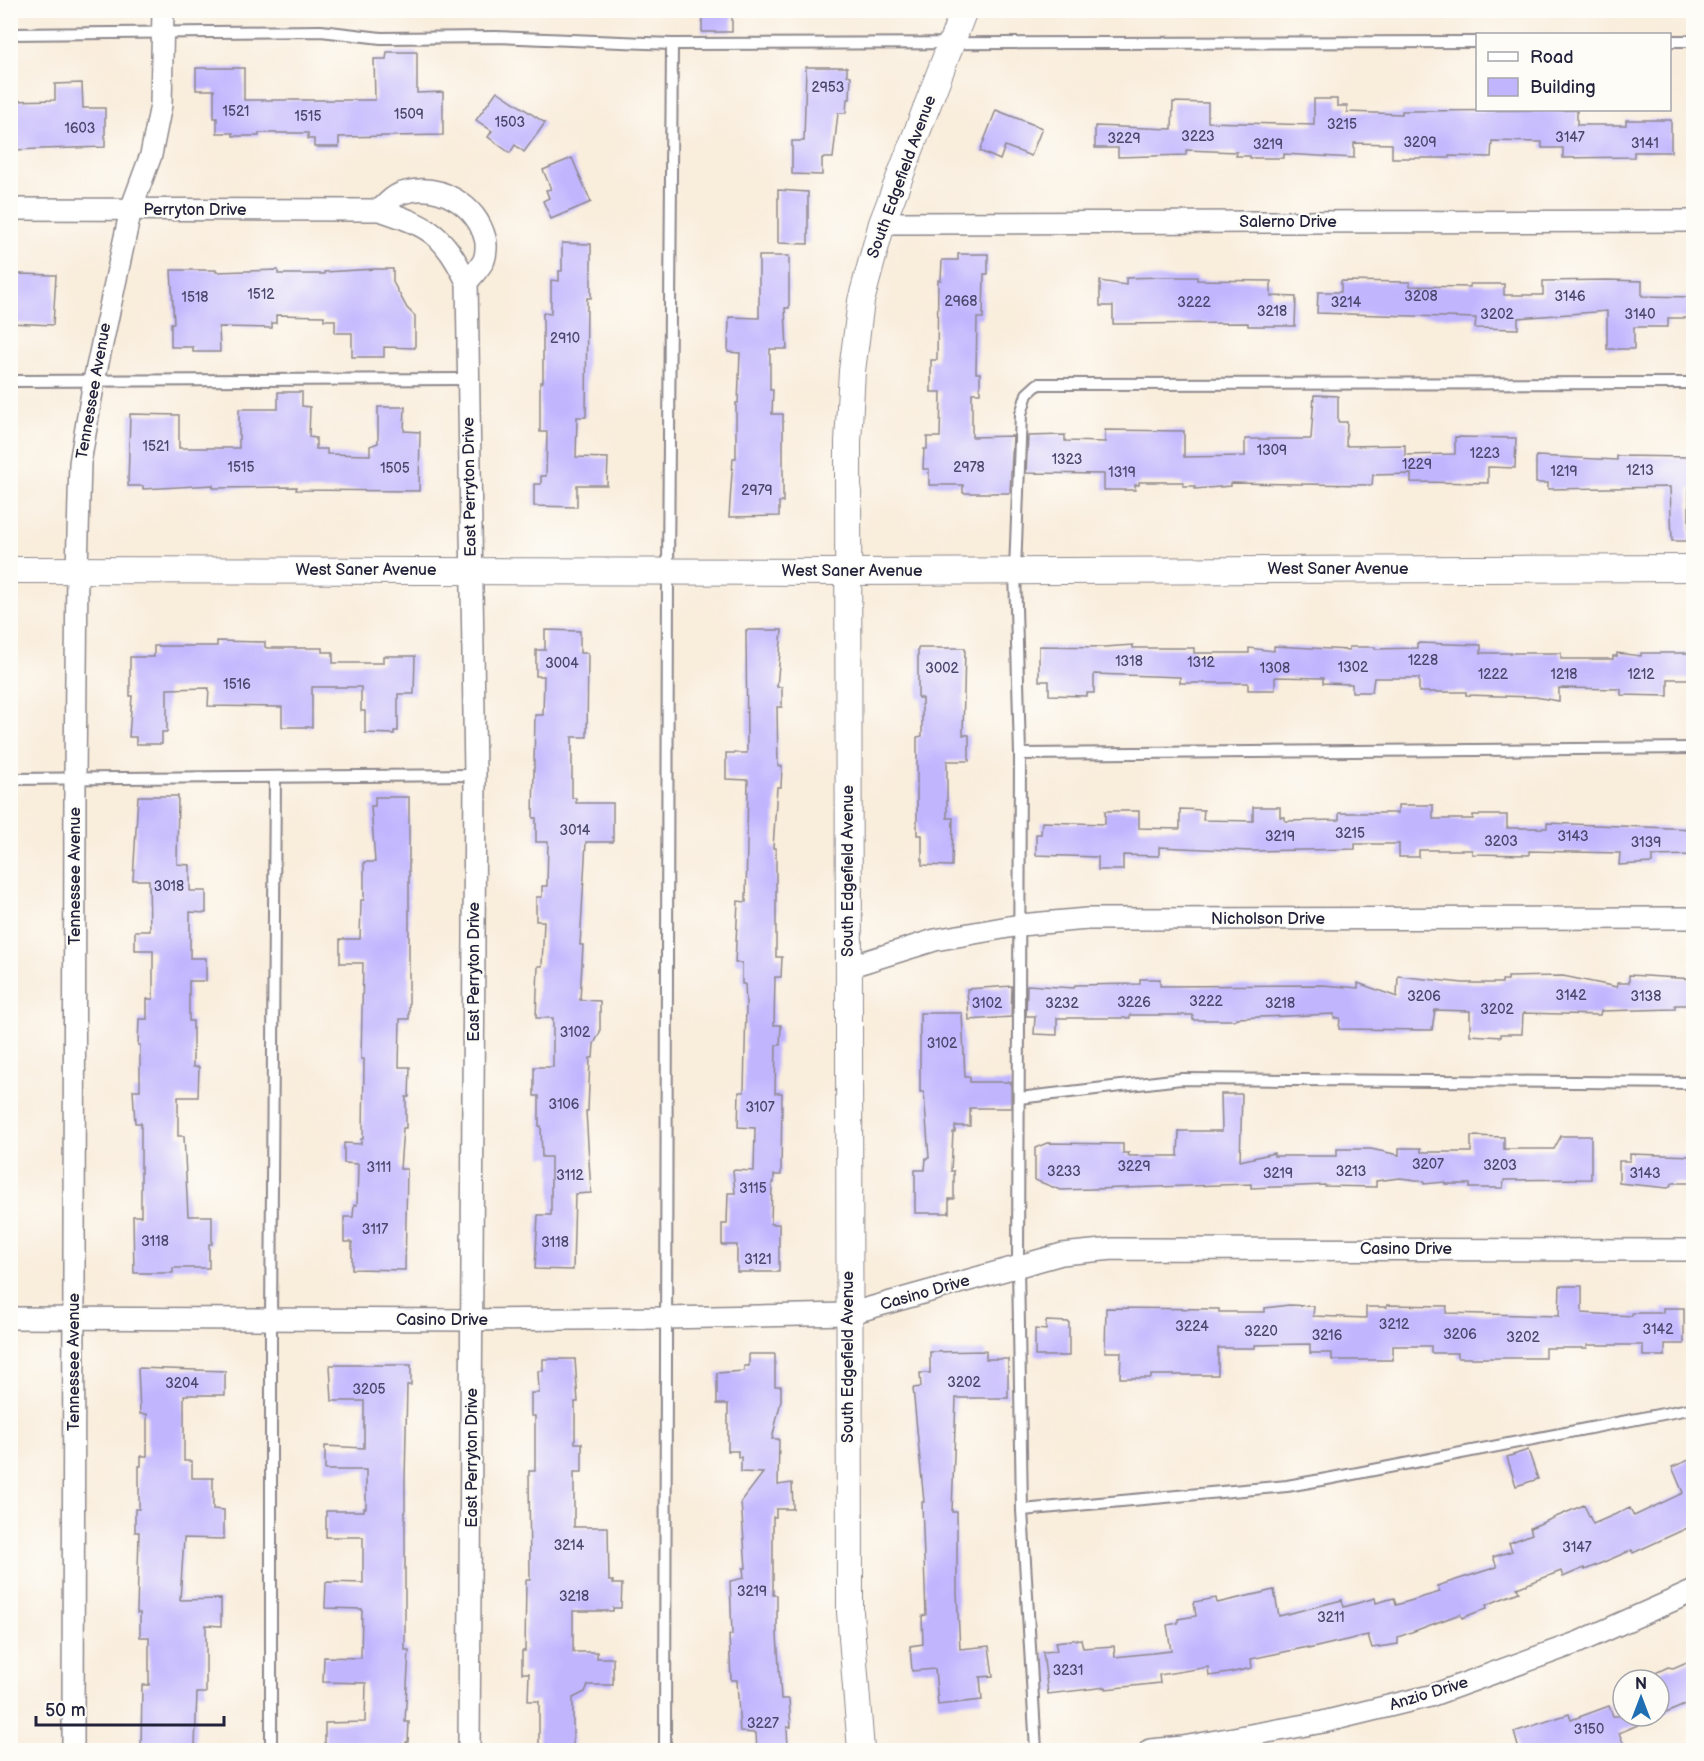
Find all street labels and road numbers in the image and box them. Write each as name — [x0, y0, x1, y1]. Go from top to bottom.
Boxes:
street label: South Edgefield Avenue — [864, 92, 941, 261]
street label: Perryton Drive — [144, 201, 247, 220]
street label: Salerno Drive — [1239, 213, 1337, 232]
street label: Tennessee Avenue — [73, 321, 115, 461]
street label: East Perryton Drive — [459, 416, 481, 557]
street label: West Saner Avenue — [1267, 560, 1409, 579]
street label: West Saner Avenue — [295, 561, 437, 580]
street label: West Saner Avenue — [781, 562, 923, 581]
street label: South Edgefield Avenue — [839, 785, 858, 957]
street label: Tennessee Avenue — [66, 807, 85, 945]
street label: East Perryton Drive — [465, 902, 484, 1042]
street label: Nicholson Drive — [1211, 910, 1325, 929]
street label: Casino Drive — [1360, 1240, 1453, 1259]
street label: South Edgefield Avenue — [839, 1271, 858, 1443]
street label: Casino Drive — [878, 1271, 972, 1315]
street label: Tennessee Avenue — [65, 1293, 84, 1431]
street label: Casino Drive — [396, 1311, 489, 1330]
street label: East Perryton Drive — [463, 1388, 482, 1528]
street label: Anzio Drive — [1387, 1673, 1471, 1715]

